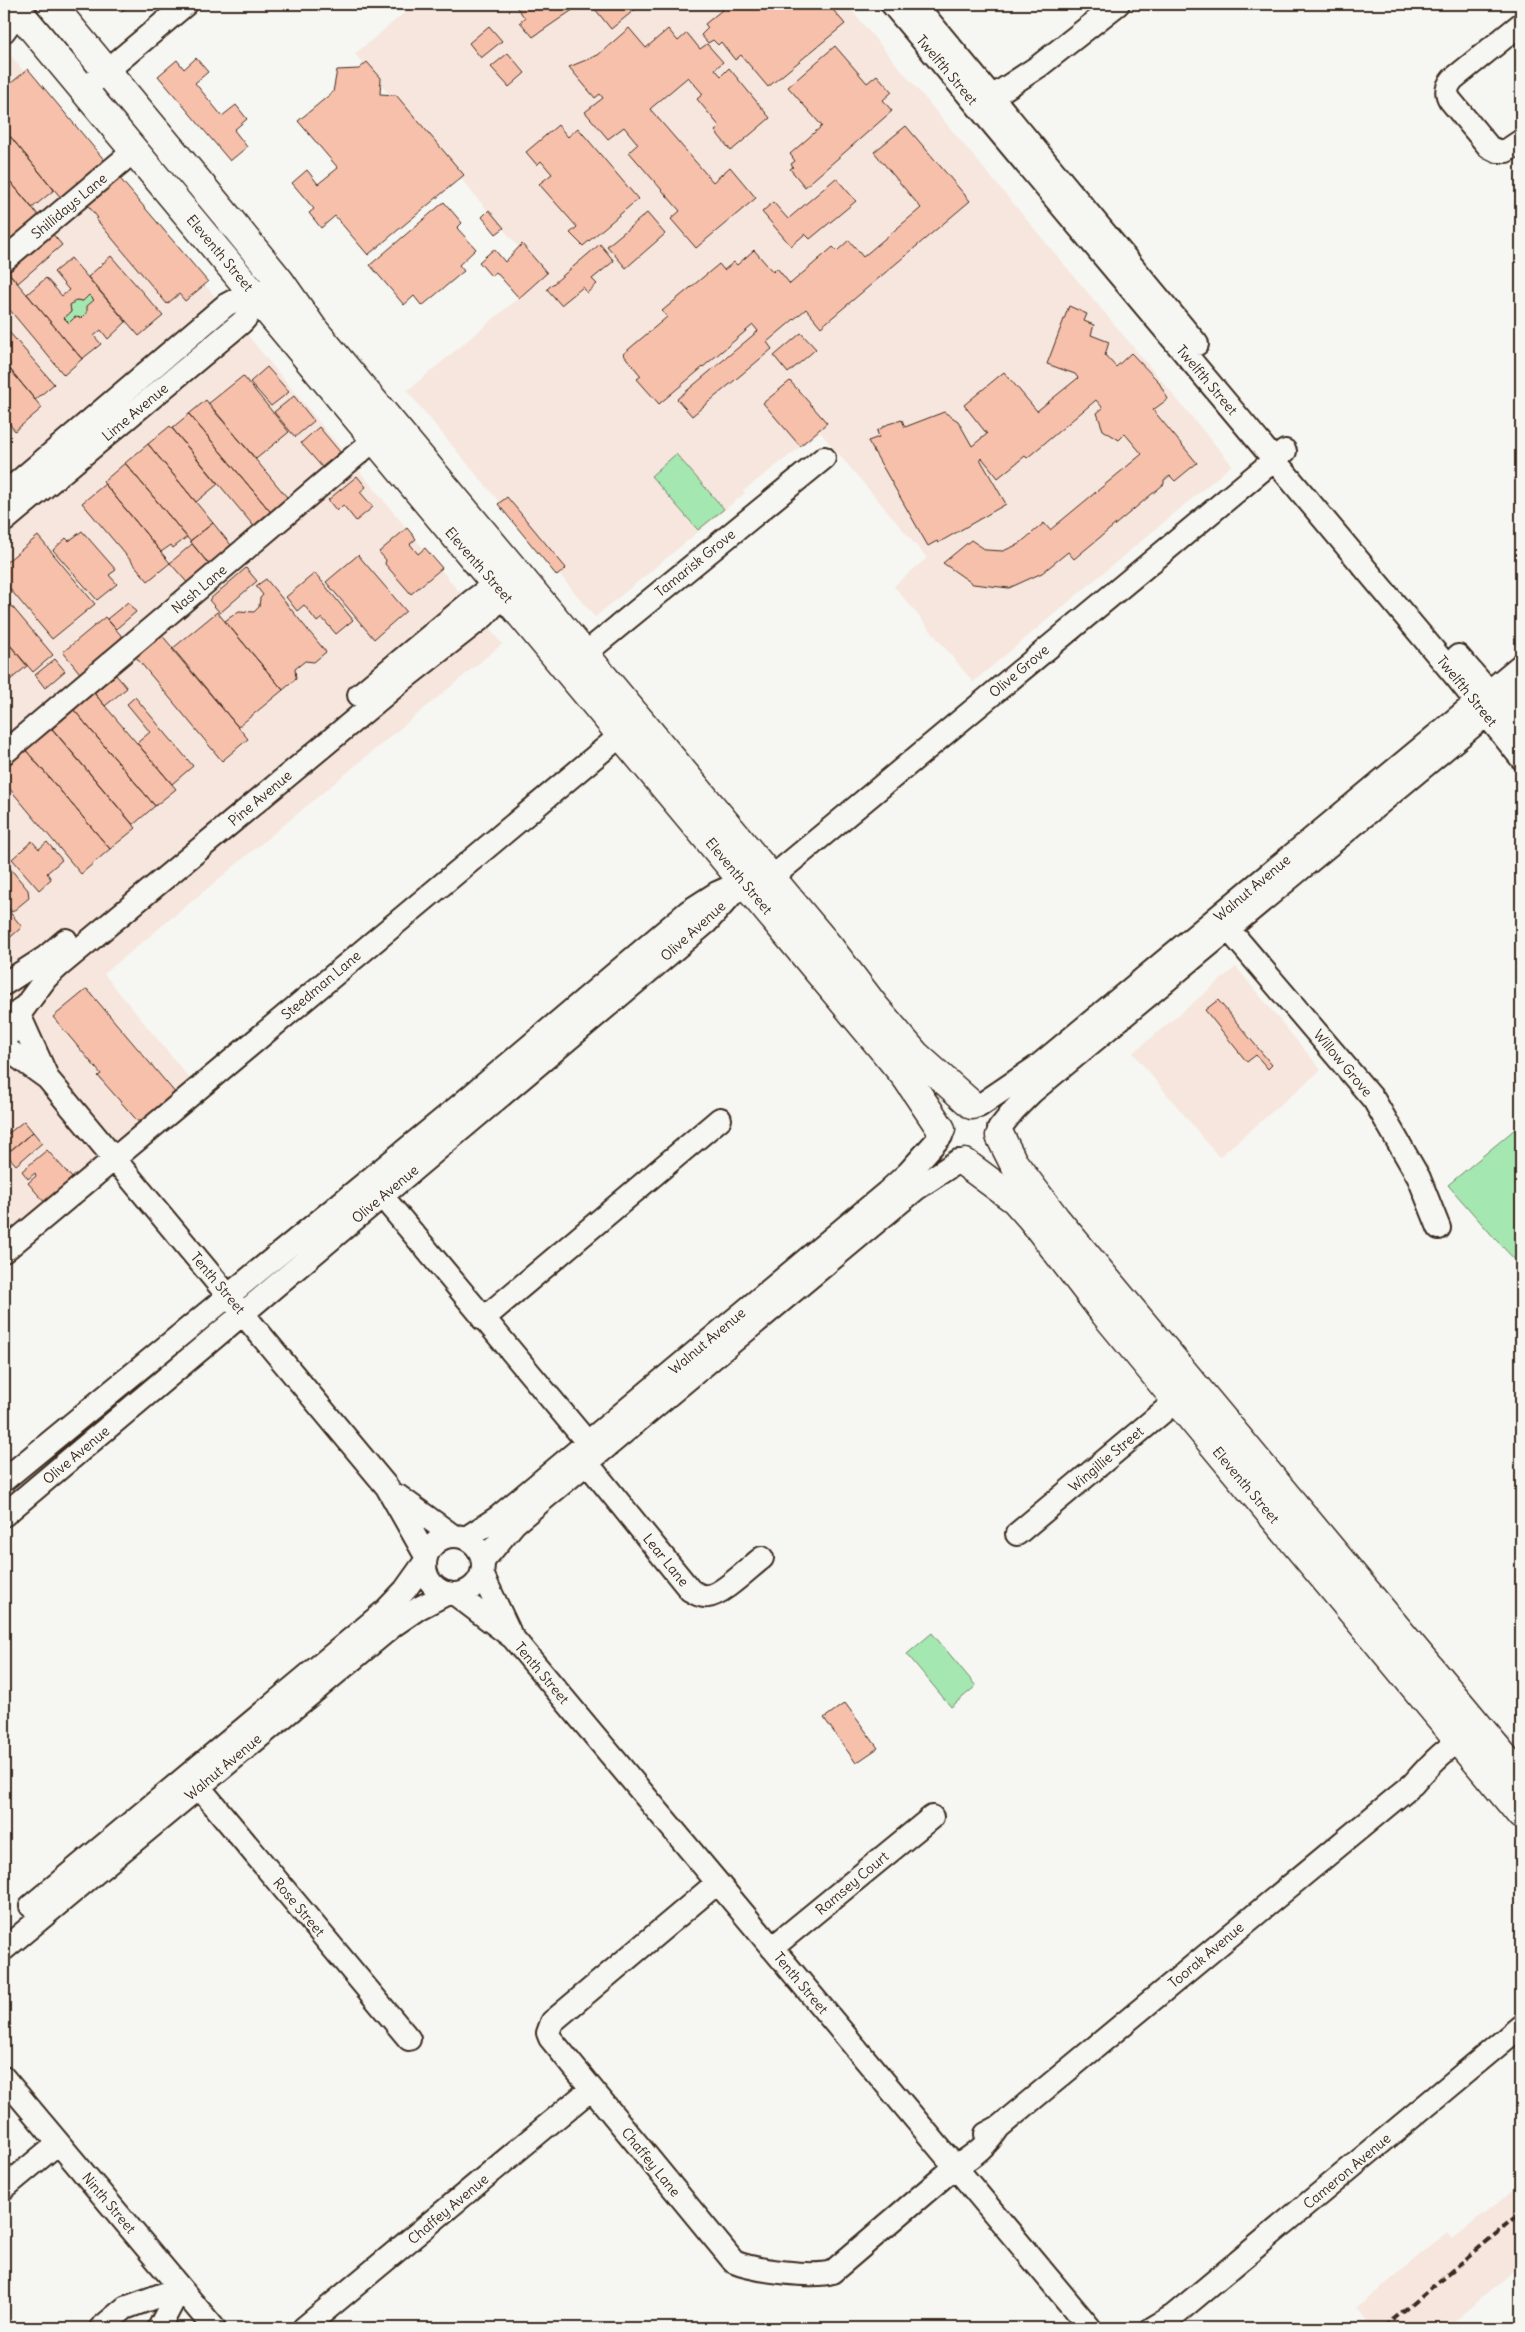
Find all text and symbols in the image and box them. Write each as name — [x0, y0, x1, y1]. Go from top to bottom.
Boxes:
street label: Twelfth Street — [912, 31, 982, 109]
street label: Shillidays Lane — [27, 169, 111, 243]
street label: Eleventh Street — [183, 211, 258, 295]
street label: Twelfth Street — [1172, 341, 1242, 419]
street label: Lime Avenue — [98, 379, 172, 445]
street label: Eleventh Street — [441, 523, 517, 607]
street label: Tamarisk Grove — [651, 525, 739, 601]
street label: Nash Lane — [168, 561, 230, 617]
street label: Olive Grove — [985, 641, 1053, 701]
street label: Twelfth Street — [1433, 652, 1501, 730]
street label: Pine Avenue — [225, 766, 295, 830]
street label: Eleventh Street — [702, 834, 777, 918]
street label: Walnut Avenue — [1210, 851, 1294, 925]
street label: Olive Avenue — [657, 897, 729, 965]
street label: Steedman Lane — [278, 947, 364, 1023]
street label: Willow Grove — [1310, 1026, 1376, 1100]
street label: Olive Avenue — [348, 1161, 422, 1227]
street label: Tenth Street — [187, 1248, 249, 1318]
street label: Walnut Avenue — [665, 1304, 749, 1378]
street label: Olive Avenue — [39, 1422, 113, 1488]
street label: Wingillie Street — [1065, 1422, 1147, 1496]
street label: Eleventh Street — [1209, 1443, 1284, 1527]
street label: Lear Lane — [639, 1530, 693, 1590]
street label: Tenth Street — [511, 1638, 573, 1708]
street label: Walnut Avenue — [181, 1730, 265, 1804]
street label: Ramsey Court — [812, 1847, 892, 1919]
street label: Rose Street — [269, 1874, 329, 1940]
street label: Toorak Avenue — [1165, 1918, 1247, 1992]
street label: Tenth Street — [770, 1948, 832, 2018]
street label: Chaffey Lane — [618, 2124, 684, 2200]
street label: Cameron Avenue — [1300, 2129, 1394, 2213]
street label: Ninth Street — [78, 2169, 140, 2237]
street label: Chaffey Avenue — [404, 2170, 492, 2248]

